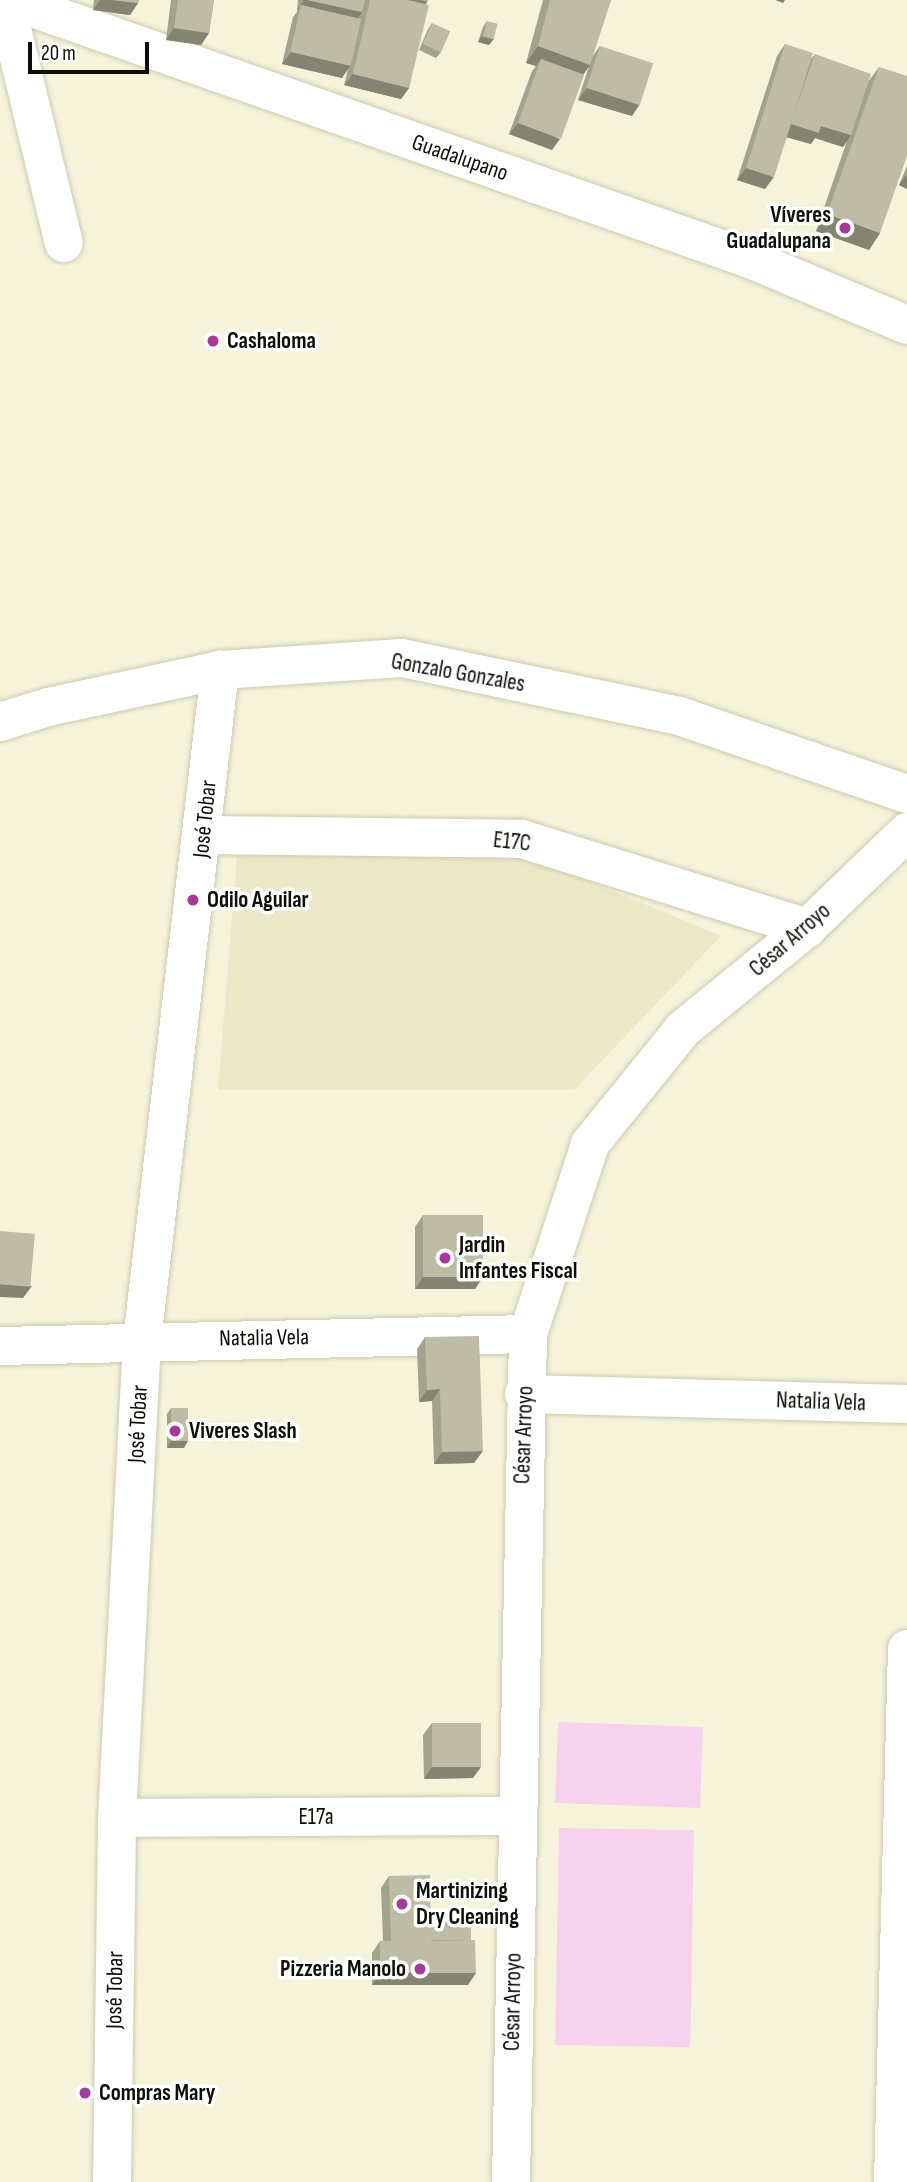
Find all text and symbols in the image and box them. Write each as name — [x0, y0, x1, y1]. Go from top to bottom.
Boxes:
scale bar — [32, 28, 152, 72]
text: 20 m — [41, 41, 76, 66]
street label: Guadalupano — [408, 129, 512, 187]
place label: Víveres Guadalupana — [726, 201, 831, 255]
marker: Víveres Guadalupana — [837, 220, 853, 236]
place label: Cashaloma — [227, 327, 316, 355]
marker: Cashaloma — [205, 333, 221, 349]
street label: Gonzalo Gonzales — [389, 648, 527, 698]
street label: José Tobar — [187, 779, 223, 859]
street label: E17C — [492, 826, 532, 858]
place label: Odilo Aguilar — [207, 886, 309, 914]
marker: Odilo Aguilar — [185, 892, 201, 908]
street label: César Arroyo — [744, 897, 836, 983]
place label: Jardin Infantes Fiscal — [459, 1231, 577, 1285]
marker: Jardin Infantes Fiscal — [437, 1250, 453, 1266]
street label: Natalia Vela — [219, 1323, 309, 1353]
street label: José Tobar — [122, 1384, 154, 1464]
street label: César Arroyo — [508, 1385, 540, 1485]
street label: Natalia Vela — [776, 1387, 866, 1417]
place label: Viveres Slash — [189, 1417, 297, 1445]
marker: Viveres Slash — [167, 1423, 183, 1439]
street label: E17a — [298, 1803, 334, 1831]
place label: Martinizing Dry Cleaning — [416, 1877, 519, 1931]
marker: Martinizing Dry Cleaning — [394, 1896, 410, 1912]
street label: José Tobar — [101, 1951, 129, 2029]
street label: César Arroyo — [498, 1953, 528, 2051]
place label: Pizzeria Manolo — [280, 1955, 406, 1983]
marker: Pizzeria Manolo — [412, 1961, 428, 1977]
place label: Compras Mary — [99, 2079, 215, 2107]
marker: Compras Mary — [77, 2085, 93, 2101]

